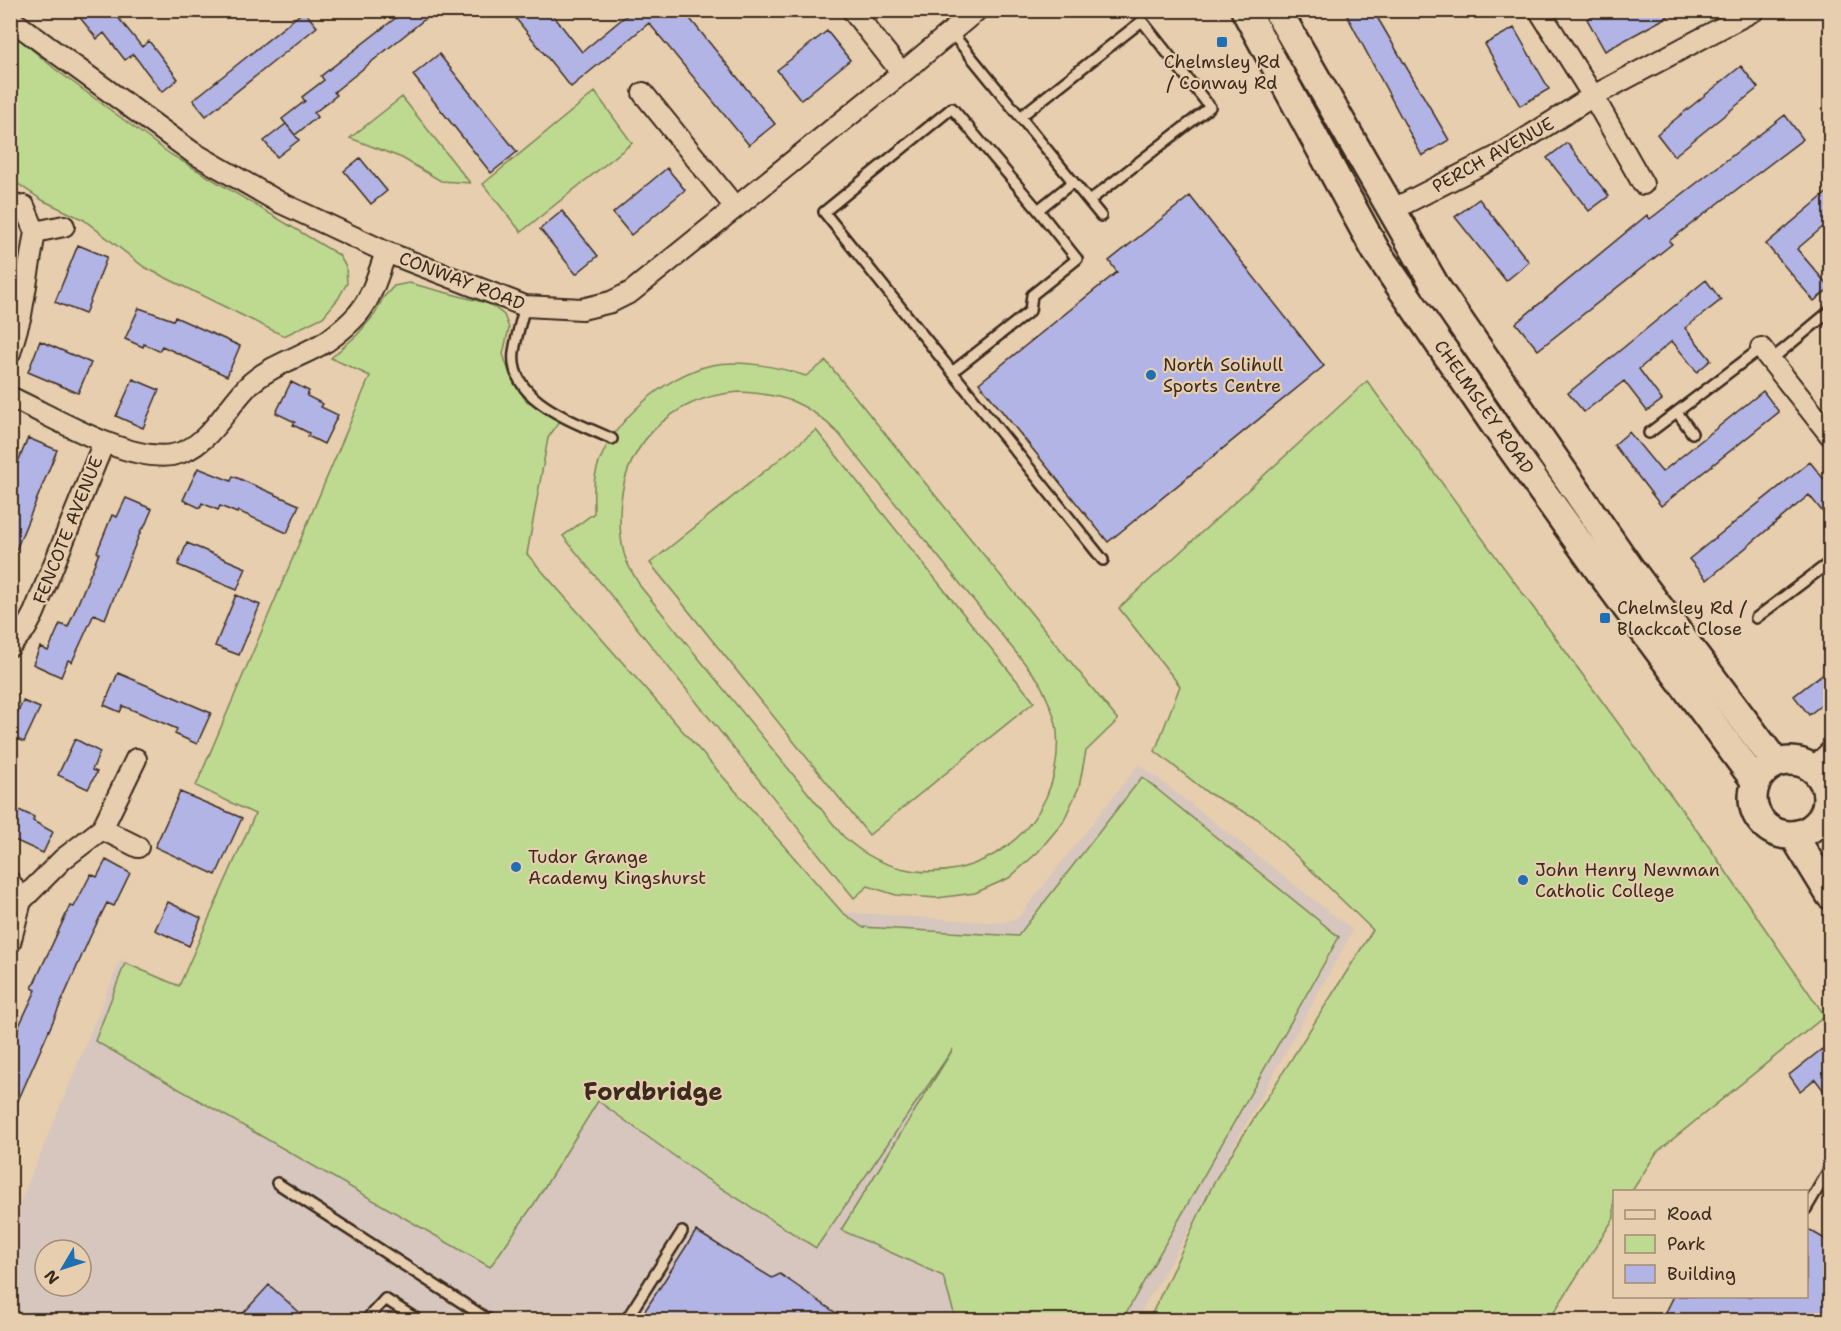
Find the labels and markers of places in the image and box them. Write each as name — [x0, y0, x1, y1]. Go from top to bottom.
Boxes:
marker: Chelmsley Rd / Conway Rd — [1215, 35, 1229, 49]
place label: Chelmsley Rd / Conway Rd — [1164, 50, 1280, 95]
place label: North Solihull Sports Centre — [1163, 353, 1284, 398]
marker: North Solihull Sports Centre — [1144, 368, 1158, 382]
place label: Chelmsley Rd / Blackcat Close — [1617, 596, 1748, 641]
marker: Chelmsley Rd / Blackcat Close — [1598, 611, 1612, 625]
place label: Tudor Grange Academy Kingshurst — [528, 845, 706, 890]
place label: John Henry Newman Catholic College — [1535, 858, 1720, 903]
marker: Tudor Grange Academy Kingshurst — [509, 860, 523, 874]
marker: John Henry Newman Catholic College — [1516, 873, 1530, 887]

